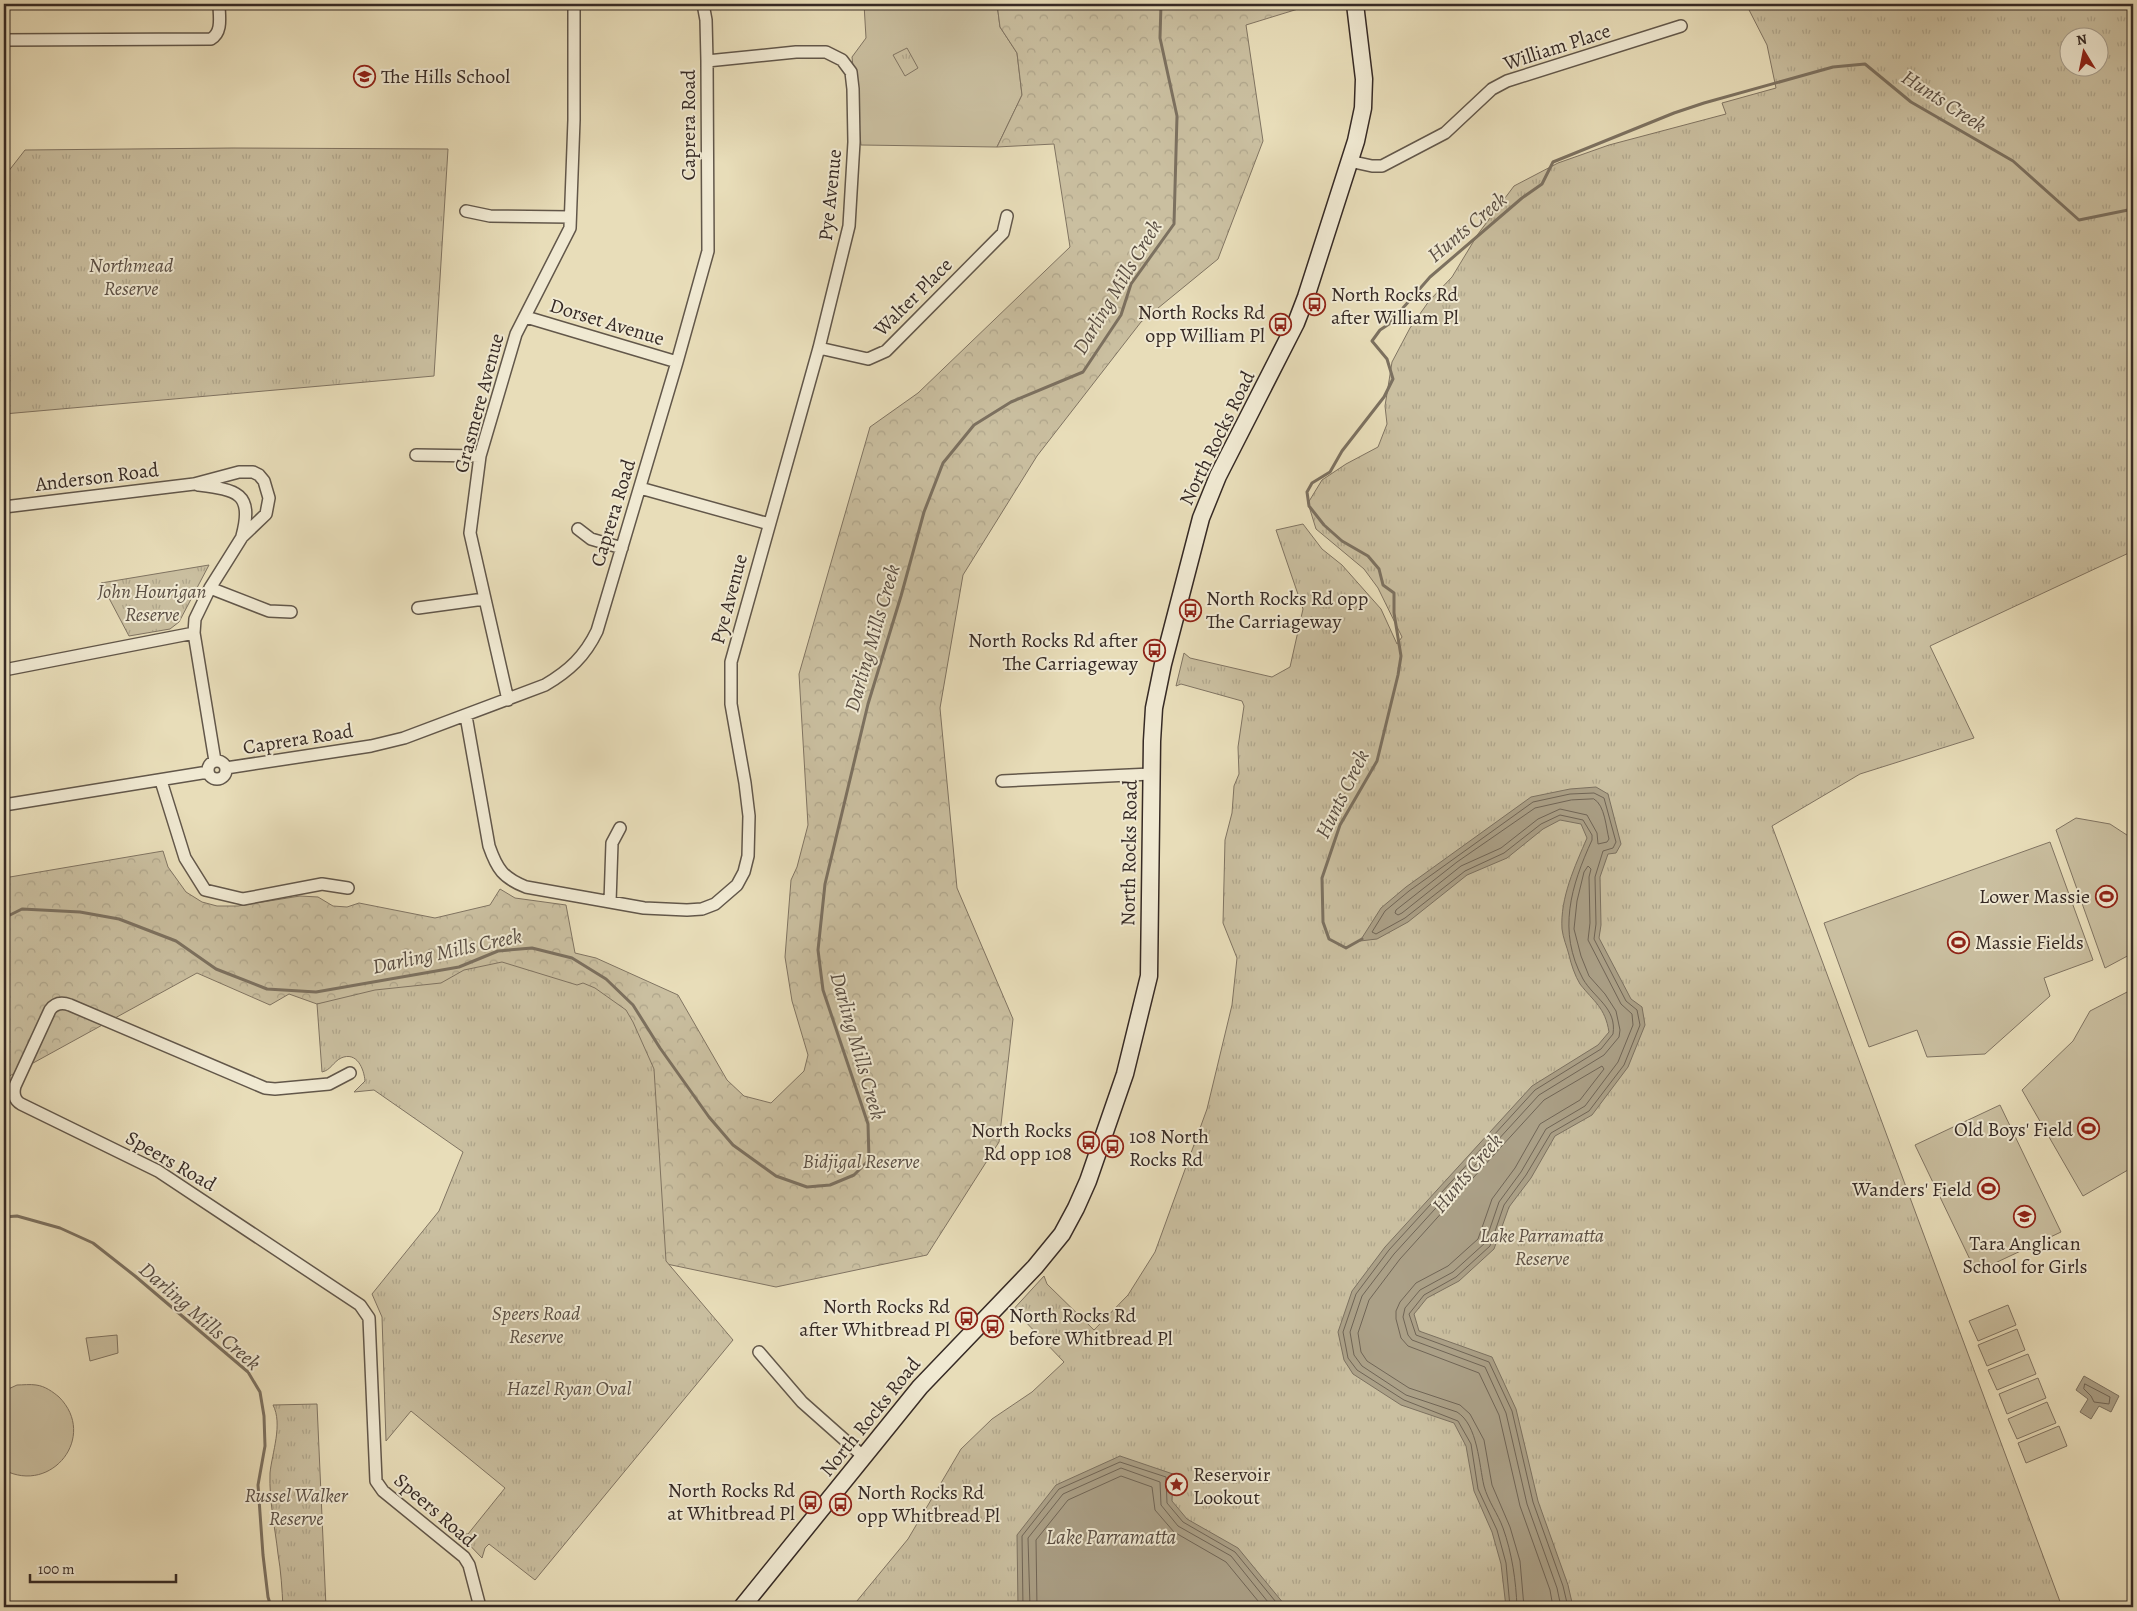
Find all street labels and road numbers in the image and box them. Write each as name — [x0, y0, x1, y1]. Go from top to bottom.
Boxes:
street label: William Place — [1499, 17, 1614, 77]
street label: Caprera Road — [675, 69, 702, 181]
street label: Pye Avenue — [812, 148, 848, 242]
street label: Walter Place — [867, 252, 958, 343]
street label: Dorset Avenue — [546, 292, 668, 352]
street label: Grasmere Avenue — [447, 330, 511, 476]
street label: North Rocks Road — [1173, 366, 1261, 510]
street label: Anderson Road — [33, 456, 161, 498]
street label: Caprera Road — [584, 456, 642, 570]
street label: Pye Avenue — [704, 551, 754, 647]
street label: Caprera Road — [241, 717, 355, 761]
street label: North Rocks Road — [1114, 779, 1144, 926]
street label: Speers Road — [121, 1124, 221, 1198]
street label: North Rocks Road — [813, 1351, 927, 1482]
street label: Speers Road — [388, 1467, 482, 1553]

